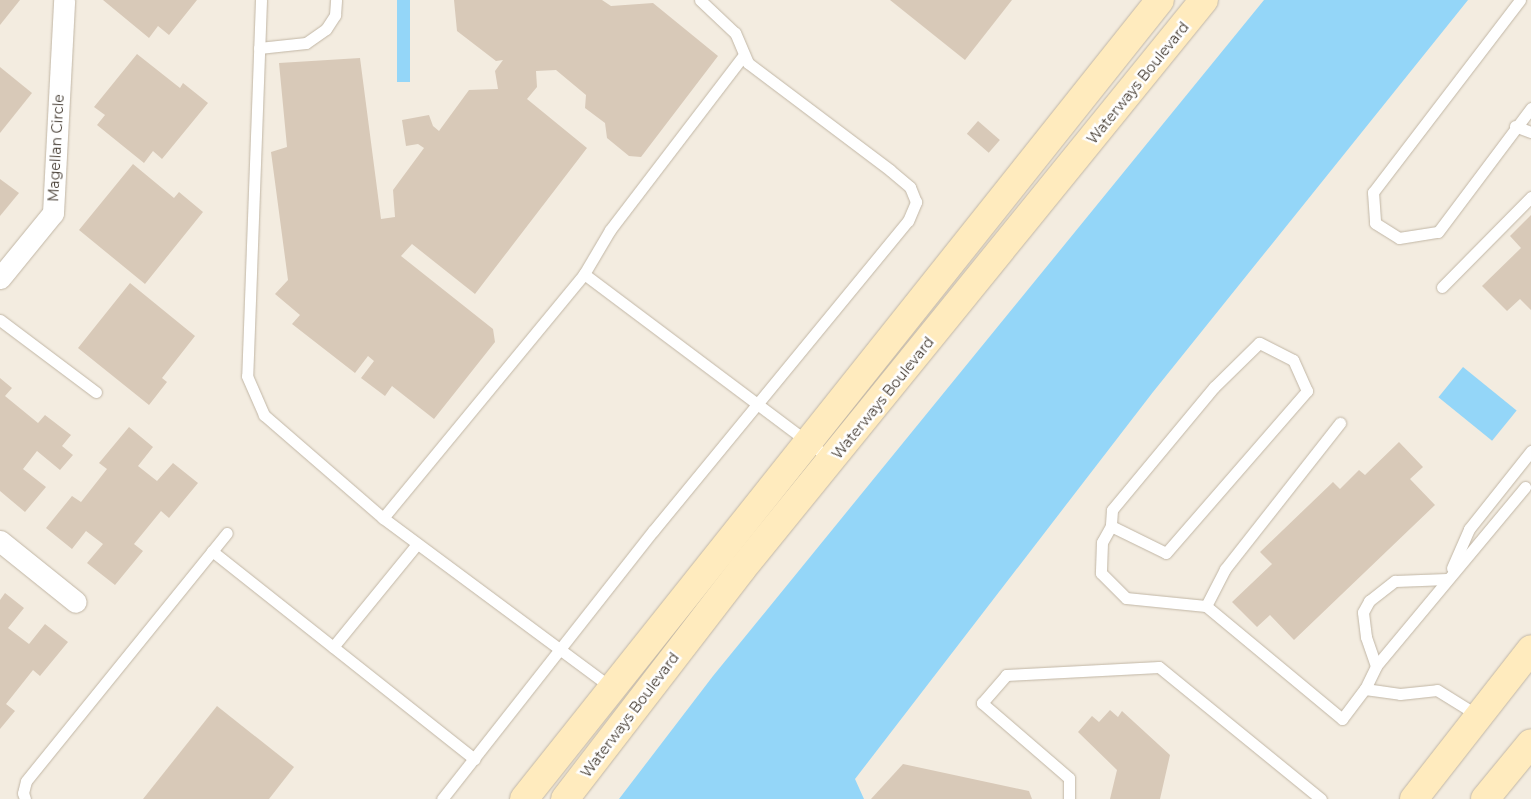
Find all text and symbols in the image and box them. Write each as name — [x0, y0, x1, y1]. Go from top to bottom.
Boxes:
street label: Waterways Boulevard — [1084, 19, 1192, 147]
street label: Magellan Circle — [45, 94, 67, 202]
street label: Waterways Boulevard — [829, 334, 937, 462]
street label: Waterways Boulevard — [578, 649, 682, 781]

